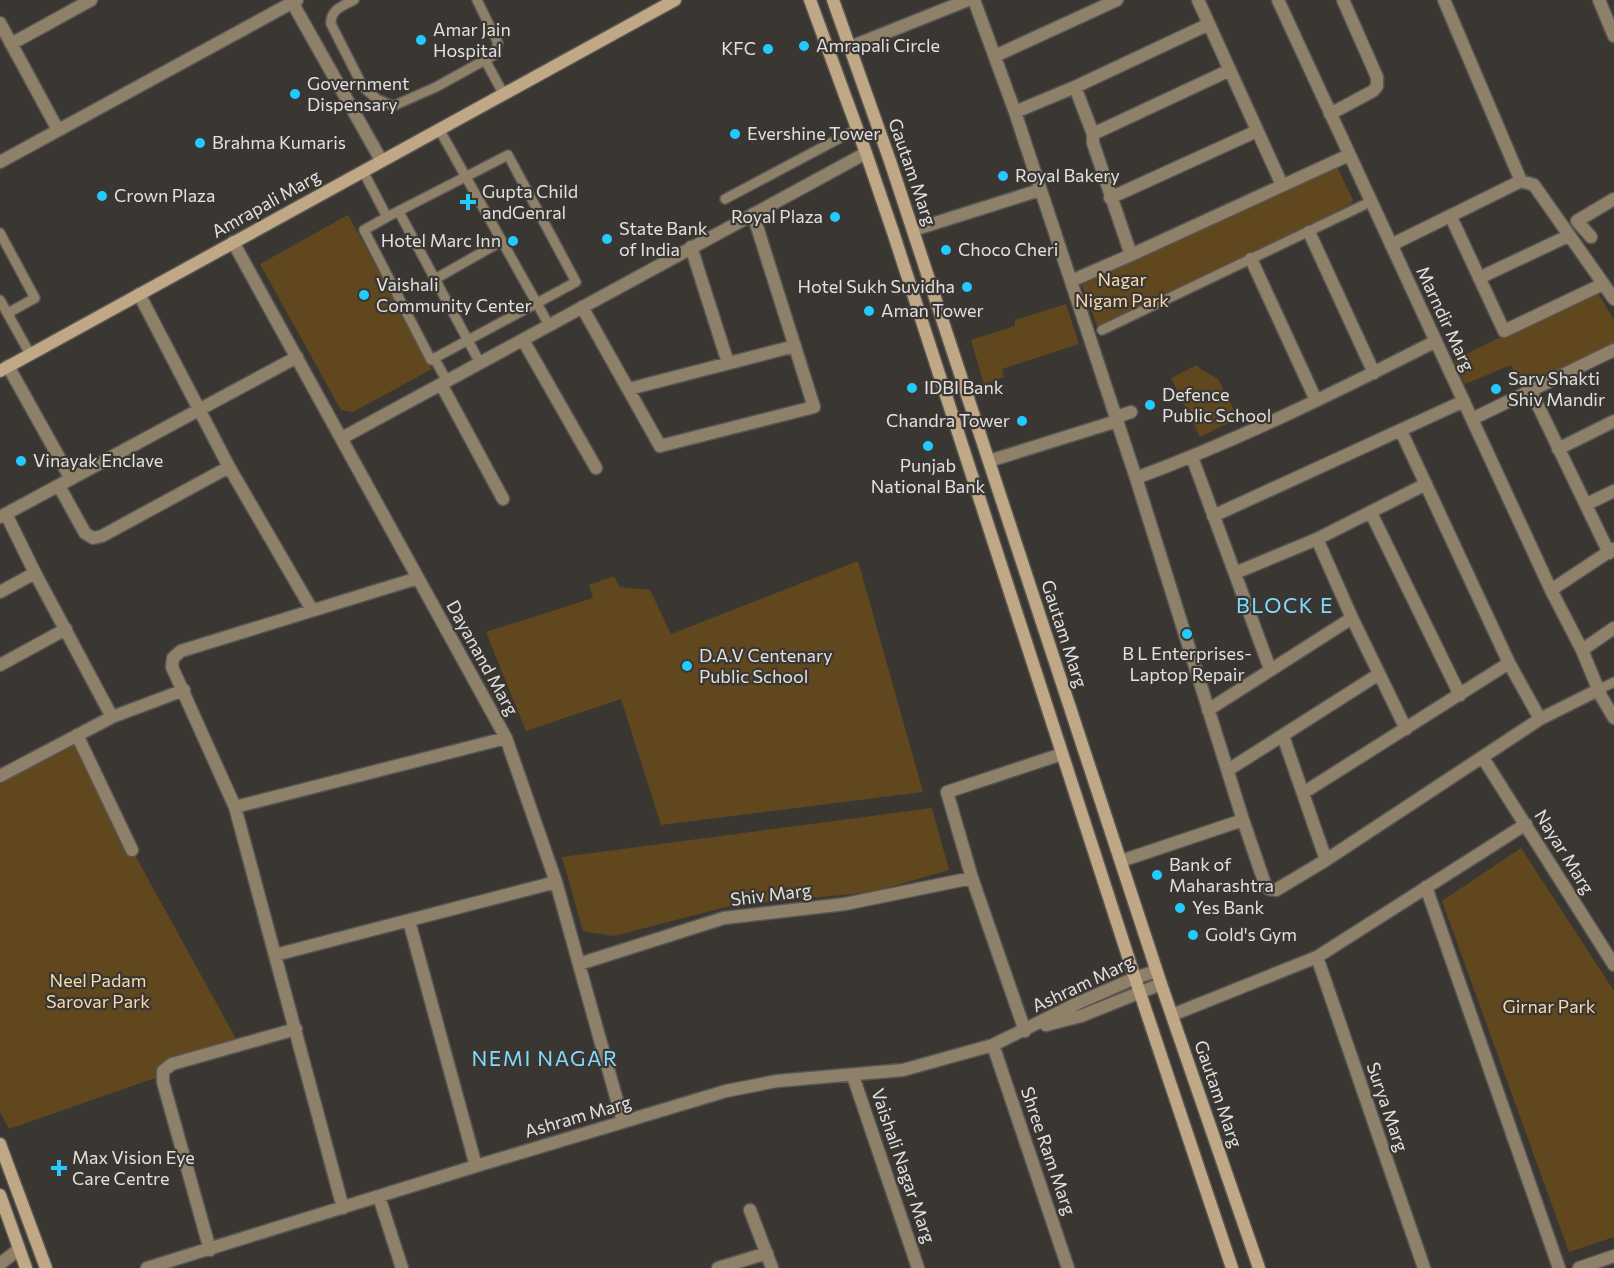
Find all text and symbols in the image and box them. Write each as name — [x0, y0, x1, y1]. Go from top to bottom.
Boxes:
place label: Amar Jain Hospital — [433, 18, 511, 61]
marker: Amar Jain Hospital — [414, 33, 428, 47]
place label: Amrapali Circle — [816, 34, 940, 56]
place label: KFC — [721, 37, 756, 59]
marker: Amrapali Circle — [797, 39, 811, 53]
marker: KFC — [761, 42, 775, 56]
place label: Government Dispensary — [307, 72, 409, 115]
marker: Government Dispensary — [288, 87, 302, 101]
street label: Gautam Marg — [884, 115, 942, 228]
place label: Evershine Tower — [747, 122, 880, 144]
marker: Evershine Tower — [728, 127, 742, 141]
place label: Brahma Kumaris — [212, 131, 346, 153]
marker: Brahma Kumaris — [193, 136, 207, 150]
street label: Amrapali Marg — [207, 164, 324, 242]
place label: Royal Bakery — [1015, 164, 1120, 186]
marker: Royal Bakery — [996, 169, 1010, 183]
place label: Gupta Child andGenral — [482, 180, 578, 223]
place label: Crown Plaza — [114, 184, 215, 206]
marker: Crown Plaza — [95, 189, 109, 203]
marker: Gupta Child andGenral — [459, 193, 477, 211]
place label: Royal Plaza — [731, 205, 823, 227]
marker: Royal Plaza — [828, 210, 842, 224]
place label: State Bank of India — [619, 217, 708, 260]
place label: Hotel Marc Inn — [381, 229, 501, 251]
marker: State Bank of India — [600, 232, 614, 246]
marker: Hotel Marc Inn — [506, 234, 520, 248]
place label: Choco Cheri — [958, 238, 1058, 260]
marker: Choco Cheri — [939, 243, 953, 257]
street label: Marndir Marg — [1412, 263, 1480, 375]
park label: Nagar Nigam Park — [1075, 268, 1169, 311]
place label: Vaishali Community Center — [376, 273, 532, 316]
place label: Hotel Sukh Suvidha — [797, 275, 955, 297]
marker: Hotel Sukh Suvidha — [960, 280, 974, 294]
marker: Vaishali Community Center — [357, 288, 371, 302]
place label: Aman Tower — [881, 299, 984, 321]
marker: Aman Tower — [862, 304, 876, 318]
place label: Sarv Shakti Shiv Mandir — [1508, 367, 1605, 410]
place label: IDBI Bank — [924, 376, 1004, 398]
marker: IDBI Bank — [905, 381, 919, 395]
marker: Sarv Shakti Shiv Mandir — [1489, 382, 1503, 396]
place label: Defence Public School — [1162, 383, 1271, 426]
marker: Defence Public School — [1143, 398, 1157, 412]
place label: Chandra Tower — [886, 409, 1010, 431]
marker: Chandra Tower — [1015, 414, 1029, 428]
marker: Punjab National Bank — [921, 439, 935, 453]
place label: Vinayak Enclave — [33, 449, 163, 471]
marker: Vinayak Enclave — [14, 454, 28, 468]
place label: Punjab National Bank — [871, 454, 986, 497]
street label: Gautam Marg — [1037, 577, 1093, 691]
district label: BLOCK E — [1236, 592, 1334, 617]
street label: Dayanand Marg — [442, 596, 524, 719]
marker: B L Enterprises- Laptop Repair — [1180, 627, 1194, 641]
place label: B L Enterprises- Laptop Repair — [1122, 642, 1252, 685]
place label: D.A.V Centenary Public School — [699, 644, 833, 687]
marker: D.A.V Centenary Public School — [680, 659, 694, 673]
street label: Nayar Marg — [1530, 805, 1600, 898]
place label: Bank of Maharashtra — [1169, 853, 1274, 896]
marker: Bank of Maharashtra — [1150, 868, 1164, 882]
street label: Shiv Marg — [729, 878, 813, 910]
place label: Yes Bank — [1192, 896, 1265, 918]
marker: Yes Bank — [1173, 901, 1187, 915]
place label: Gold's Gym — [1205, 923, 1297, 945]
marker: Gold's Gym — [1186, 928, 1200, 942]
street label: Ashram Marg — [1028, 950, 1137, 1016]
park label: Neel Padam Sarovar Park — [46, 969, 150, 1012]
park label: Girnar Park — [1502, 995, 1596, 1017]
street label: Gautam Marg — [1190, 1037, 1248, 1150]
district label: NEMI NAGAR — [472, 1045, 618, 1070]
street label: Surya Marg — [1362, 1059, 1414, 1155]
street label: Shree Ram Marg — [1017, 1084, 1081, 1218]
street label: Vaishali Nagar Marg — [867, 1085, 941, 1246]
street label: Ashram Marg — [522, 1090, 634, 1142]
place label: Max Vision Eye Care Centre — [72, 1146, 195, 1189]
marker: Max Vision Eye Care Centre — [50, 1159, 68, 1177]

